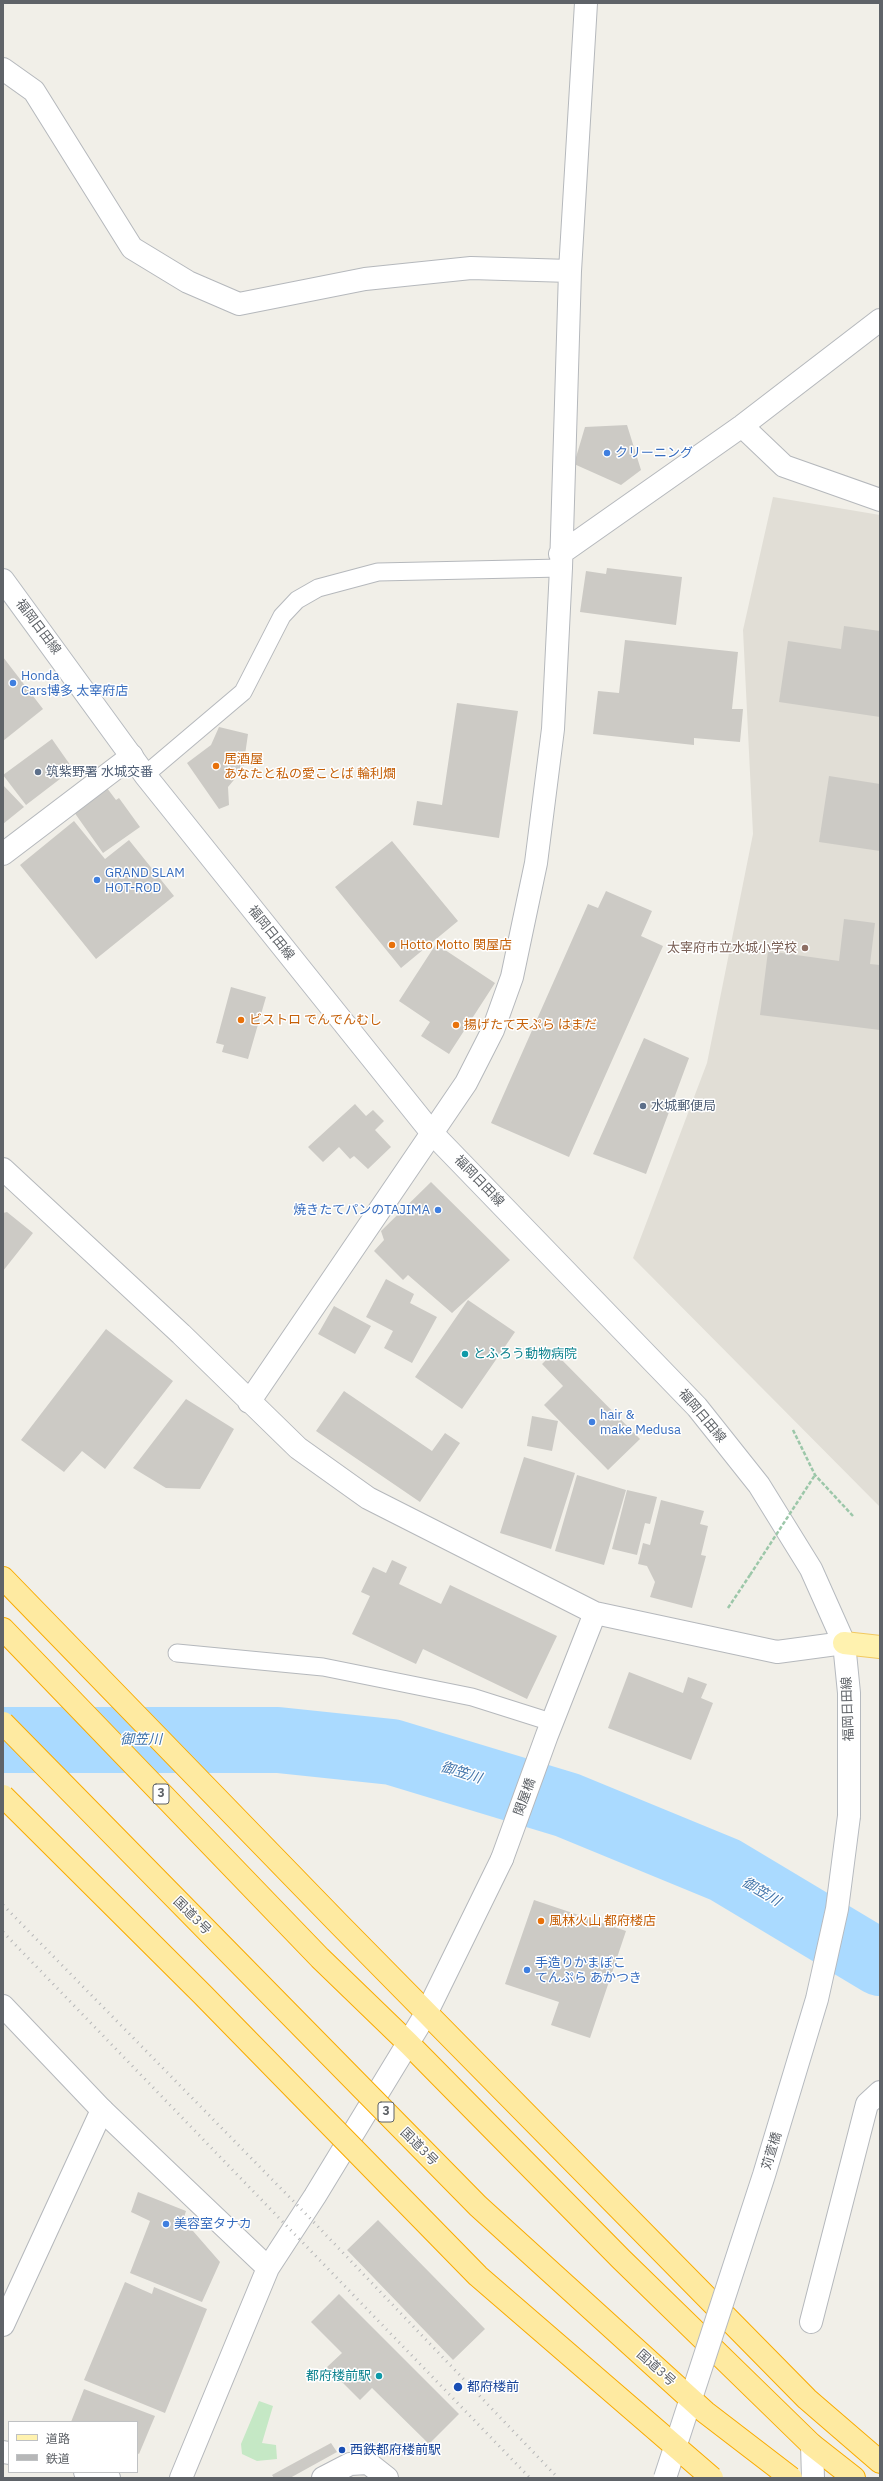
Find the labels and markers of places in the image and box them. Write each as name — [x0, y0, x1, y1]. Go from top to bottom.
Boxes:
place label: クリーニング — [615, 445, 693, 461]
marker: クリーニング — [602, 448, 612, 458]
place label: Honda Cars博多 太宰府店 — [21, 668, 128, 699]
marker: Honda Cars博多 太宰府店 — [8, 678, 18, 688]
place label: 居酒屋 あなたと私の愛ことば 輪利燗 — [224, 751, 396, 782]
marker: 居酒屋 あなたと私の愛ことば 輪利燗 — [211, 761, 221, 771]
place label: 筑紫野署 水城交番 — [46, 764, 153, 780]
marker: 筑紫野署 水城交番 — [33, 767, 43, 777]
place label: GRAND SLAM HOT-ROD — [105, 865, 185, 896]
marker: GRAND SLAM HOT-ROD — [92, 875, 102, 885]
place label: Hotto Motto 関屋店 — [400, 937, 512, 953]
marker: Hotto Motto 関屋店 — [387, 940, 397, 950]
place label: 太宰府市立水城小学校 — [667, 940, 797, 956]
marker: 太宰府市立水城小学校 — [800, 943, 810, 953]
place label: ビストロ でんでんむし — [249, 1012, 382, 1028]
marker: ビストロ でんでんむし — [236, 1015, 246, 1025]
place label: 揚げたて天ぷら はまだ — [464, 1017, 597, 1033]
marker: 揚げたて天ぷら はまだ — [451, 1020, 461, 1030]
place label: 水城郵便局 — [651, 1098, 716, 1114]
marker: 水城郵便局 — [638, 1101, 648, 1111]
place label: 焼きたてパンのTAJIMA — [293, 1202, 430, 1218]
marker: 焼きたてパンのTAJIMA — [433, 1205, 443, 1215]
place label: とふろう動物病院 — [473, 1346, 577, 1362]
marker: とふろう動物病院 — [460, 1349, 470, 1359]
place label: hair & make Medusa — [600, 1407, 681, 1438]
marker: hair & make Medusa — [587, 1417, 597, 1427]
place label: 風林火山 都府楼店 — [549, 1913, 656, 1929]
marker: 風林火山 都府楼店 — [536, 1916, 546, 1926]
place label: 手造りかまぼこ てんぷら あかつき — [535, 1955, 642, 1986]
marker: 手造りかまぼこ てんぷら あかつき — [522, 1965, 532, 1975]
place label: 美容室タナカ — [174, 2216, 252, 2232]
marker: 美容室タナカ — [161, 2219, 171, 2229]
place label: 都府楼前駅 — [306, 2368, 371, 2384]
marker: 都府楼前駅 — [374, 2371, 384, 2381]
place label: 都府楼前 — [467, 2379, 519, 2395]
marker: 都府楼前 — [452, 2381, 464, 2393]
place label: 西鉄都府楼前駅 — [350, 2442, 441, 2458]
marker: 西鉄都府楼前駅 — [337, 2445, 347, 2455]

